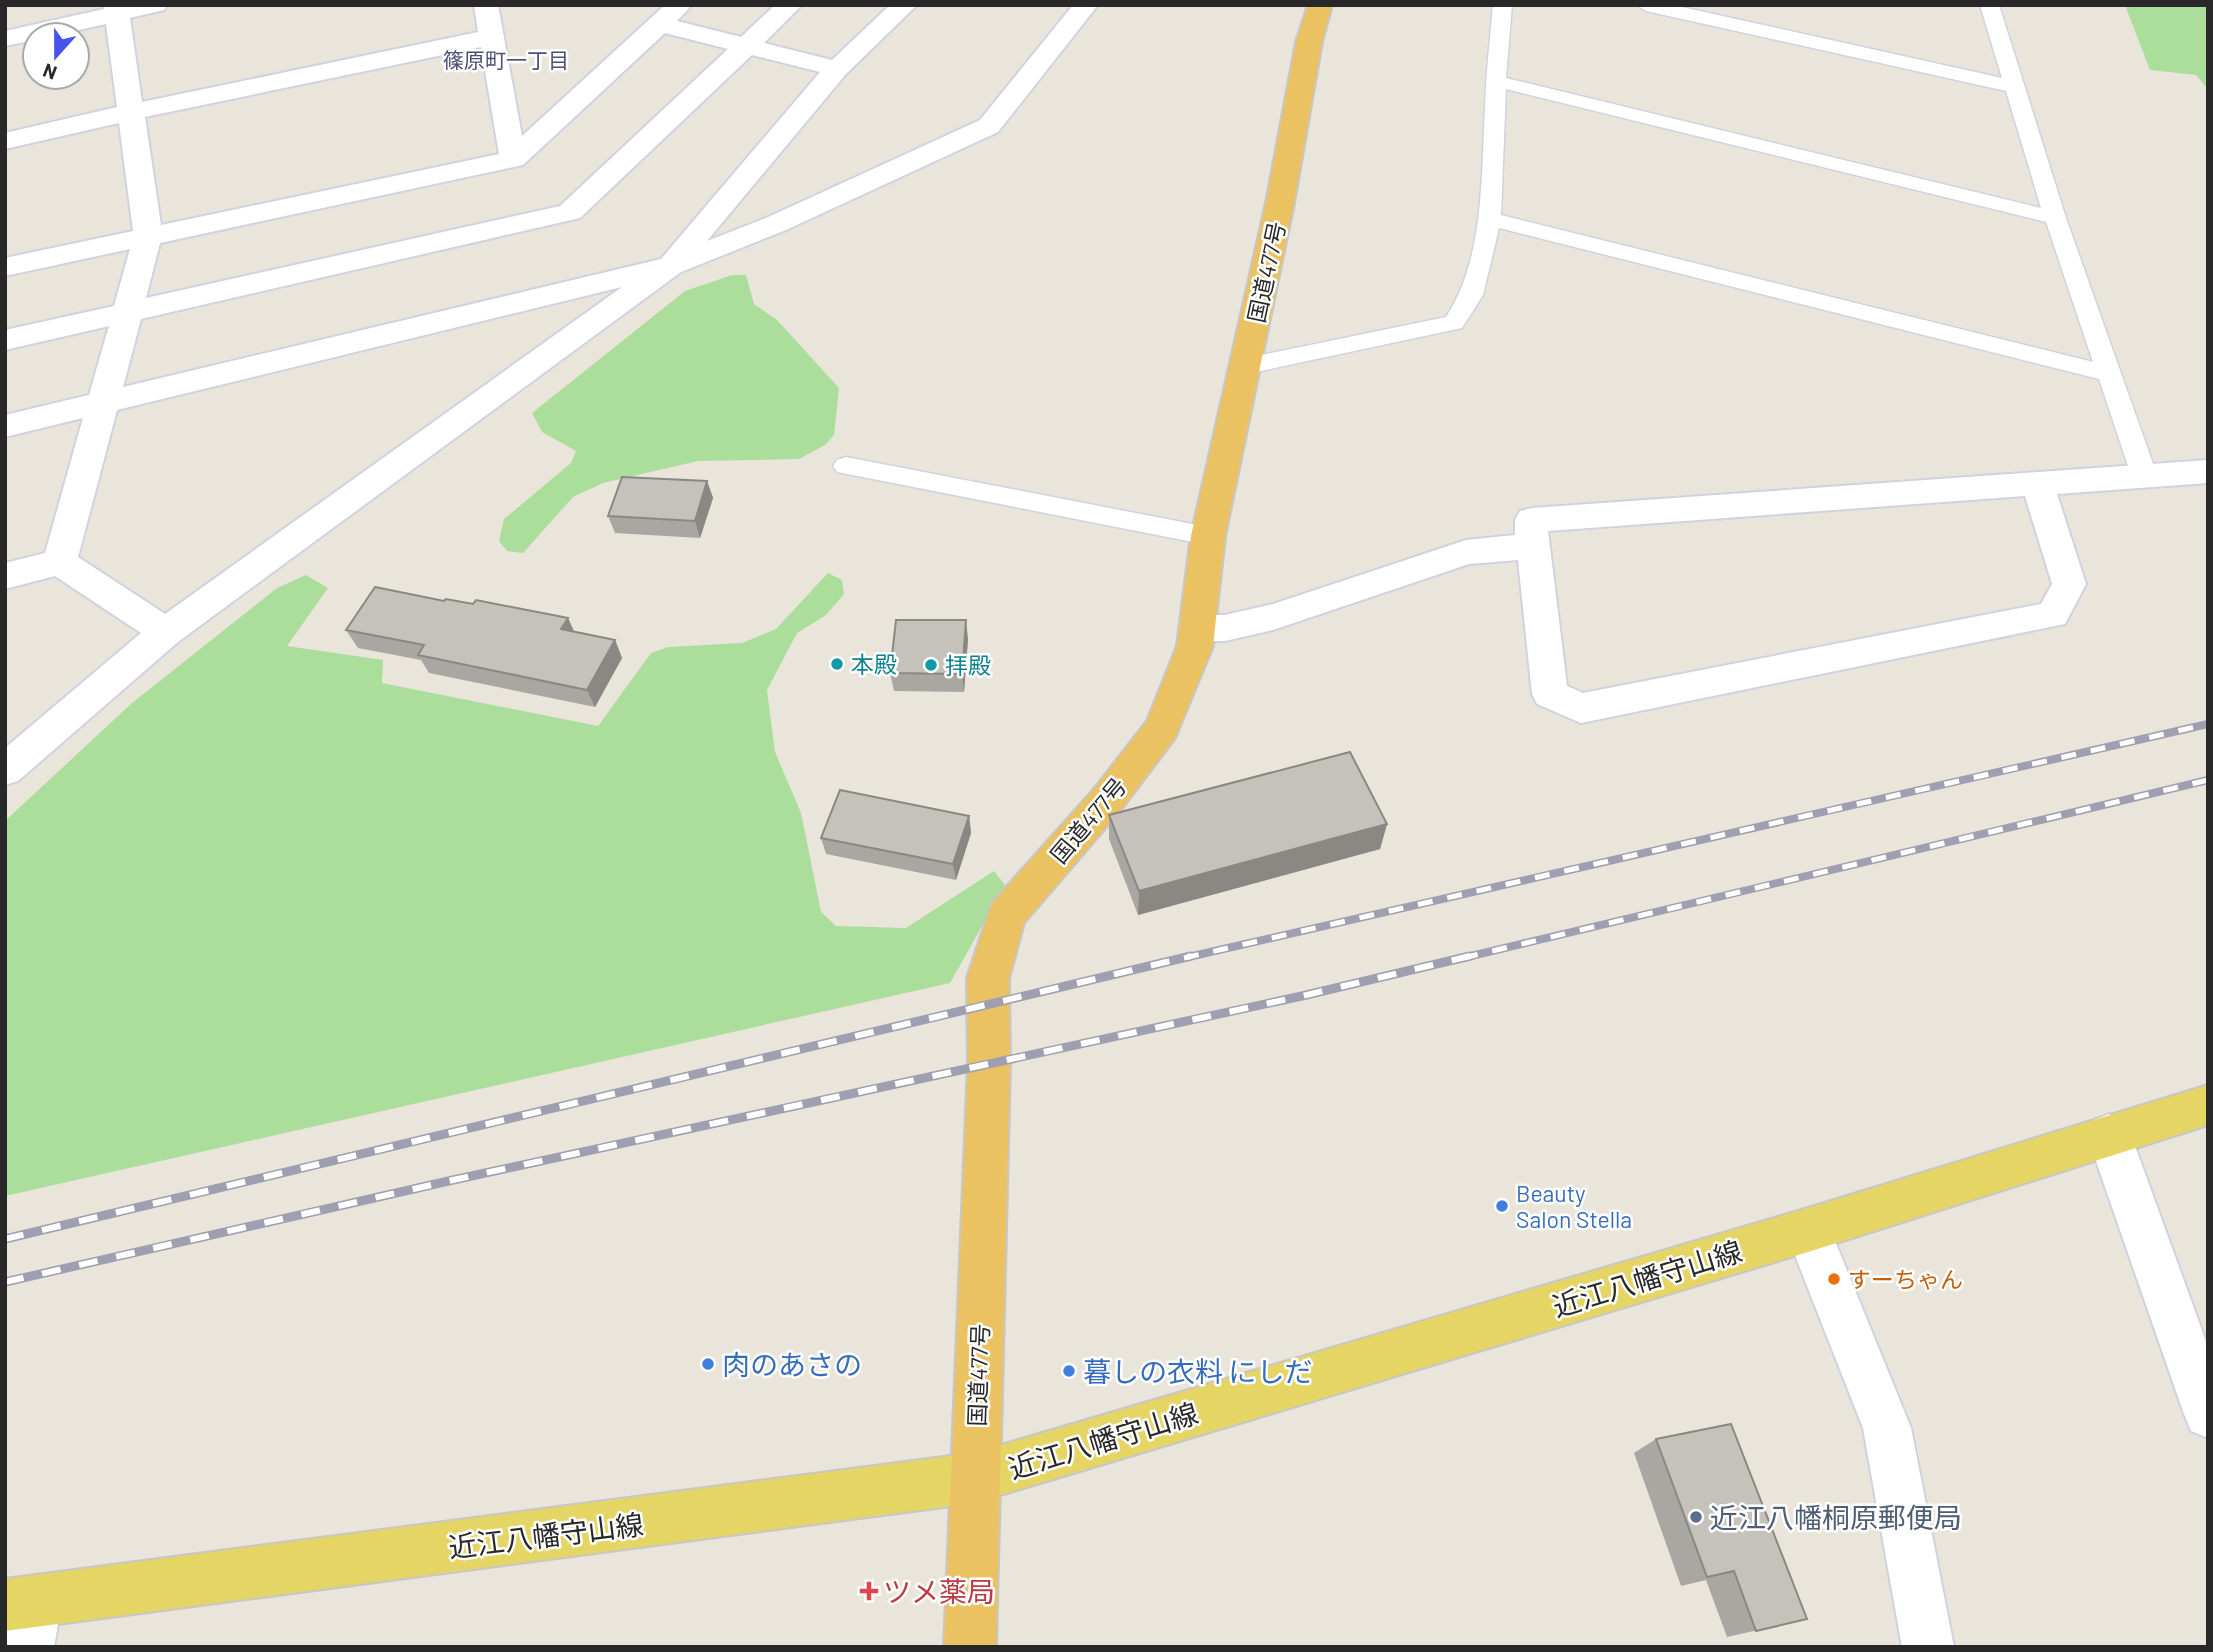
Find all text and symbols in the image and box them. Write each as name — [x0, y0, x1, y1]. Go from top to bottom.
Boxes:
north arrow — [21, 21, 91, 91]
district label: 篠原町一丁目 — [443, 47, 569, 72]
text: N — [40, 59, 60, 85]
street label: 国道477号 — [1242, 219, 1290, 325]
place label: 本殿 — [851, 650, 897, 678]
place label: 拝殿 — [945, 651, 991, 679]
marker: 本殿 — [829, 656, 845, 672]
marker: 拝殿 — [923, 657, 939, 673]
street label: 国道477号 — [1044, 772, 1132, 868]
place label: Beauty Salon Stella — [1516, 1179, 1632, 1233]
marker: Beauty Salon Stella — [1494, 1198, 1510, 1214]
street label: 近江八幡守山線 — [1548, 1233, 1746, 1323]
place label: すーちゃん — [1848, 1265, 1963, 1293]
marker: すーちゃん — [1826, 1271, 1842, 1287]
street label: 国道477号 — [962, 1323, 994, 1427]
place label: 肉のあさの — [722, 1347, 862, 1381]
place label: 暮しの衣料 にしだ — [1083, 1354, 1313, 1388]
marker: 肉のあさの — [700, 1356, 716, 1372]
marker: 暮しの衣料 にしだ — [1061, 1363, 1077, 1379]
street label: 近江八幡守山線 — [1004, 1395, 1202, 1485]
place label: 近江八幡桐原郵便局 — [1710, 1500, 1962, 1534]
street label: 近江八幡守山線 — [447, 1506, 645, 1564]
marker: 近江八幡桐原郵便局 — [1688, 1509, 1704, 1525]
place label: ツメ薬局 — [883, 1574, 995, 1608]
marker: ツメ薬局 — [861, 1583, 877, 1599]

